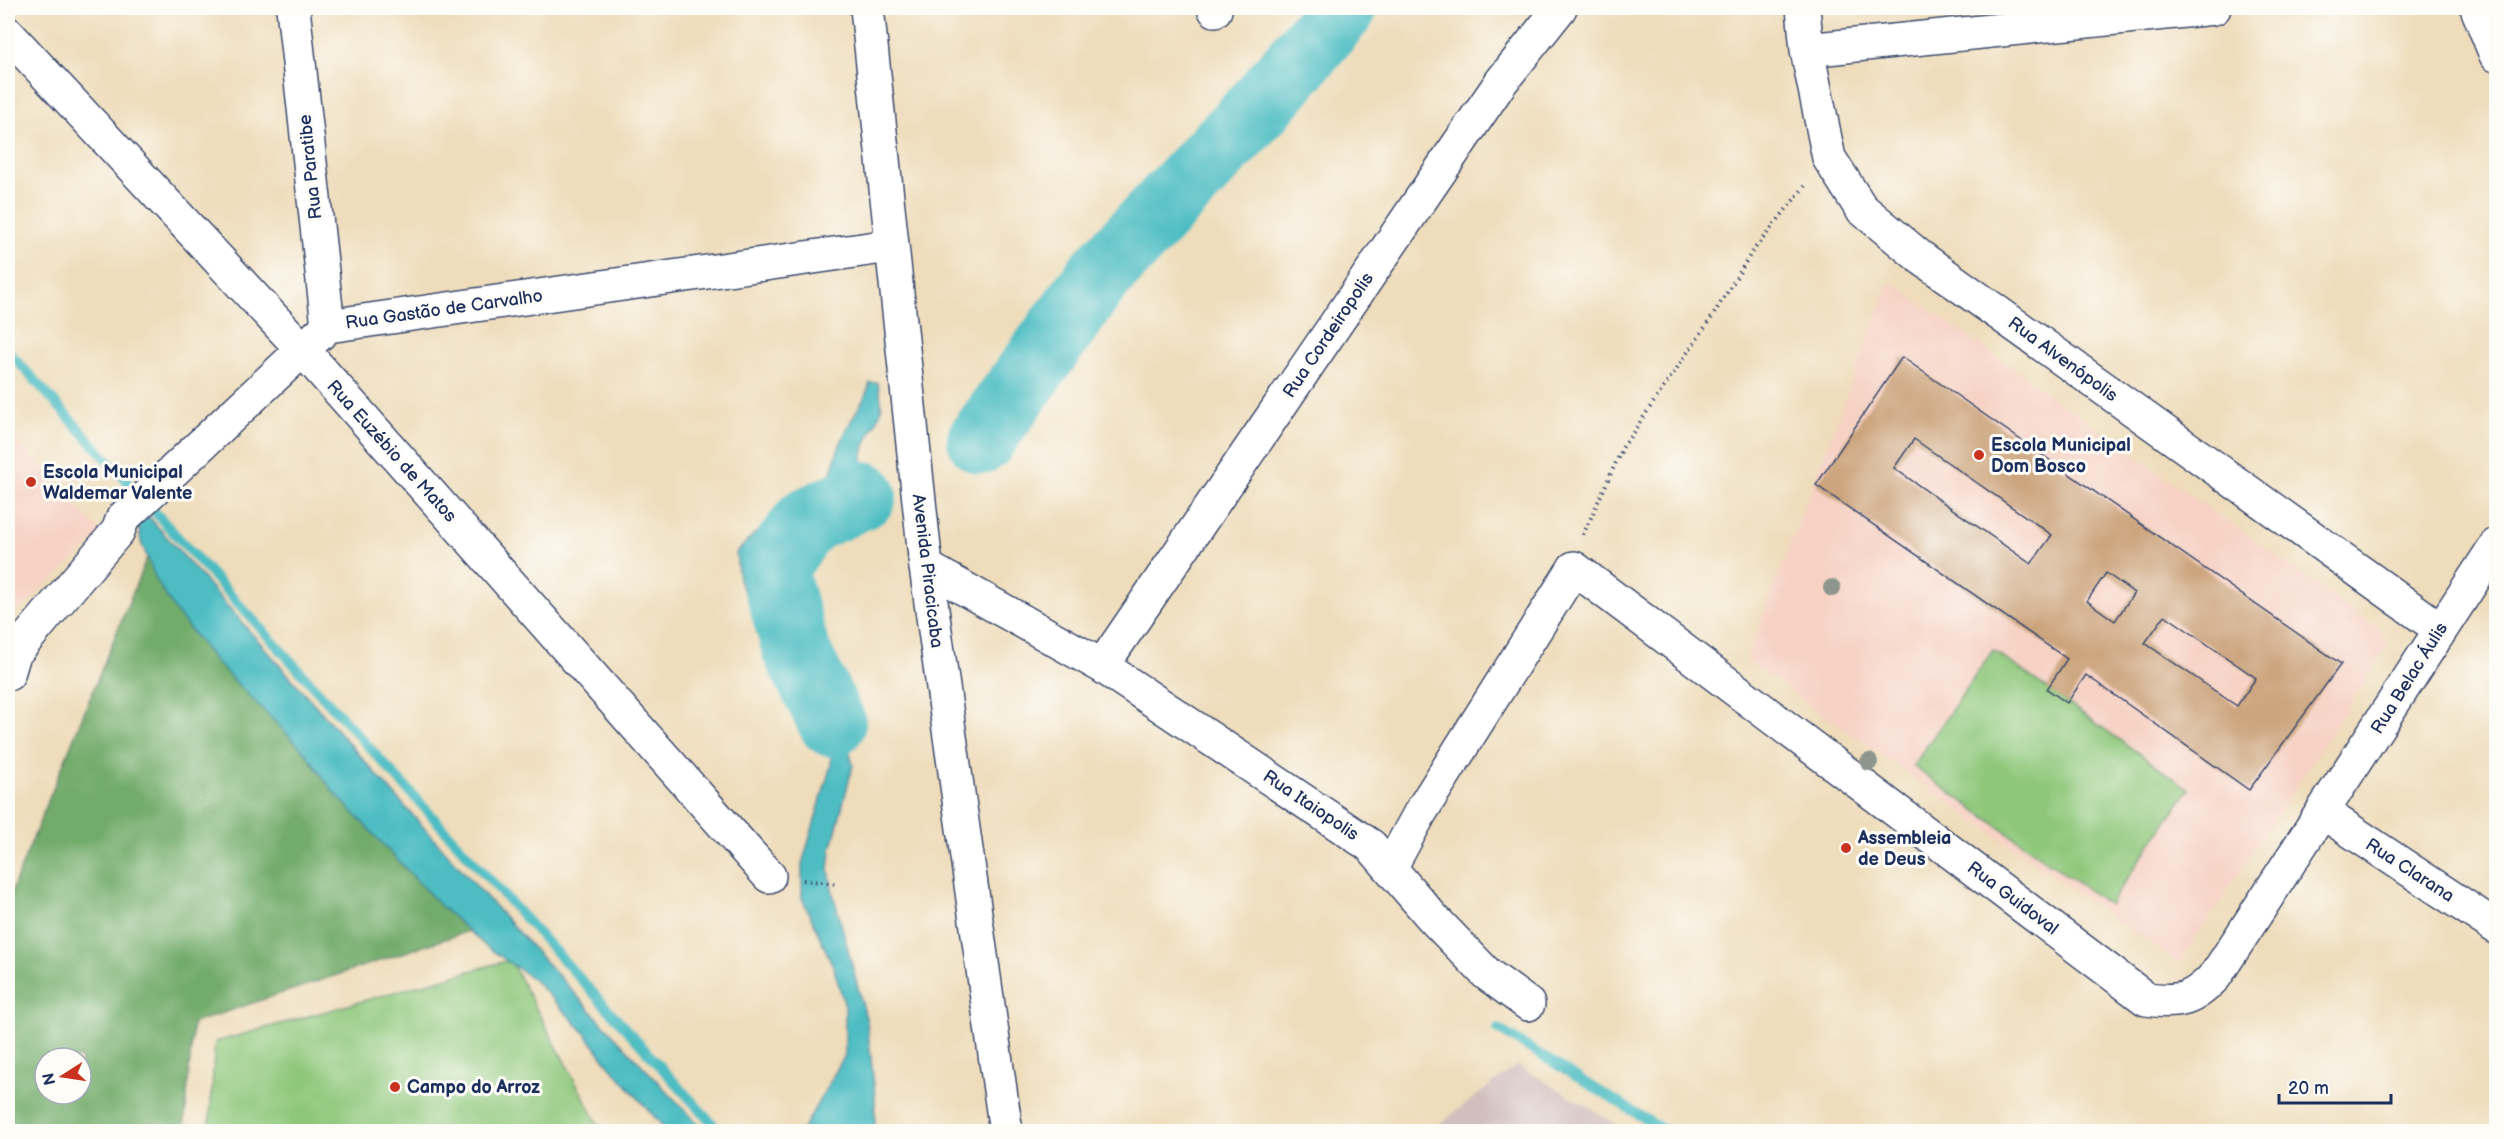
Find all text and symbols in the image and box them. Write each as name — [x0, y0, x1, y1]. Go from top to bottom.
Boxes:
street label: Rua Paratibe — [295, 113, 326, 221]
street label: Rua Cordeiropolis — [1279, 269, 1378, 402]
street label: Rua Gastão de Carvalho — [344, 285, 544, 334]
street label: Rua Alvenópolis — [2004, 313, 2122, 406]
street label: Rua Euzébio de Matos — [322, 376, 461, 527]
place label: Escola Municipal Dom Bosco — [1991, 435, 2131, 477]
marker: Escola Municipal Dom Bosco — [1972, 448, 1986, 462]
place label: Escola Municipal Waldemar Valente — [43, 462, 192, 504]
marker: Escola Municipal Waldemar Valente — [24, 475, 38, 489]
street label: Avenida Piracicaba — [908, 493, 947, 649]
street label: Rua Belac Áulis — [2365, 617, 2452, 738]
street label: Rua Itaiopolis — [1259, 766, 1363, 845]
place label: Assembleia de Deus — [1857, 828, 1951, 870]
street label: Rua Clarana — [2361, 834, 2458, 907]
marker: Assembleia de Deus — [1839, 841, 1853, 855]
street label: Rua Guidoval — [1963, 857, 2062, 939]
north arrow — [33, 1046, 93, 1106]
scale bar — [2279, 1067, 2392, 1105]
text: N — [39, 1071, 60, 1087]
place label: Campo do Arroz — [407, 1077, 540, 1098]
text: 20 m — [2288, 1078, 2329, 1099]
marker: Campo do Arroz — [388, 1080, 402, 1094]

